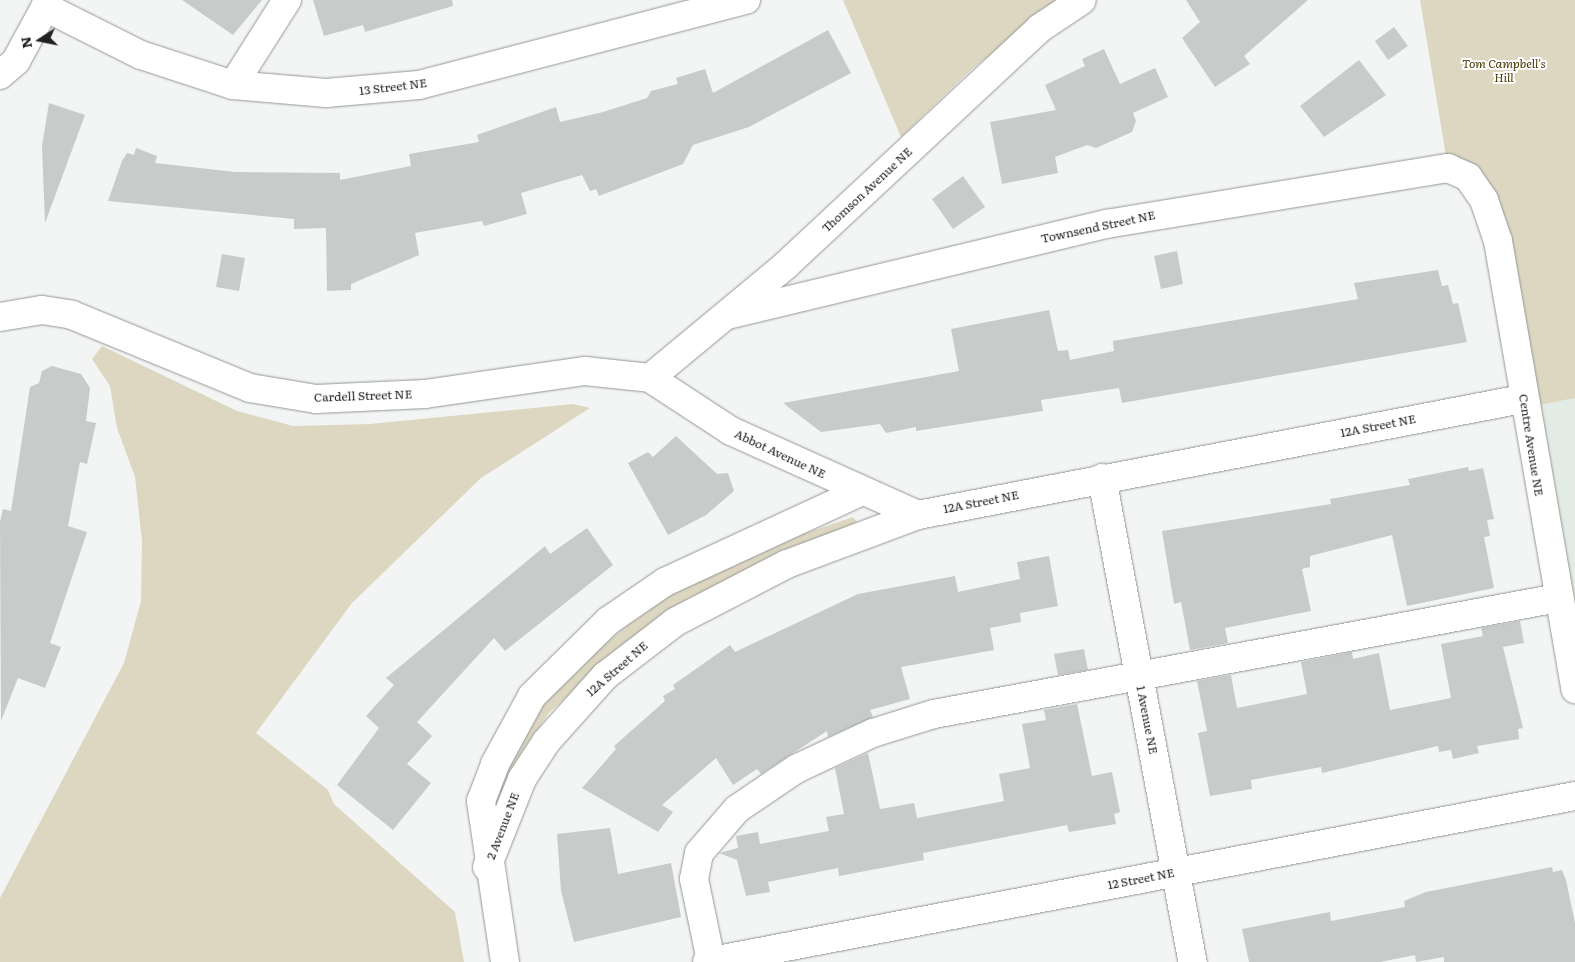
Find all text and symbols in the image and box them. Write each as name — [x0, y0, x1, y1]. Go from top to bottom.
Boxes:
north arrow — [15, 15, 65, 65]
text: N — [14, 35, 36, 51]
park label: Tom Campbell's Hill — [1462, 57, 1546, 85]
street label: 13 Street NE — [358, 76, 428, 98]
street label: Thomson Avenue NE — [819, 144, 915, 236]
street label: Townsend Street NE — [1039, 208, 1157, 246]
street label: Cardell Street NE — [314, 387, 412, 405]
street label: Centre Avenue NE — [1516, 393, 1546, 497]
street label: 12A Street NE — [1339, 412, 1417, 440]
street label: Abbot Avenue NE — [732, 427, 828, 481]
street label: 12A Street NE — [942, 488, 1020, 516]
street label: 12A Street NE — [583, 638, 651, 700]
street label: 1 Avenue NE — [1133, 685, 1161, 755]
street label: 2 Avenue NE — [484, 790, 522, 862]
street label: 12 Street NE — [1106, 865, 1176, 893]

